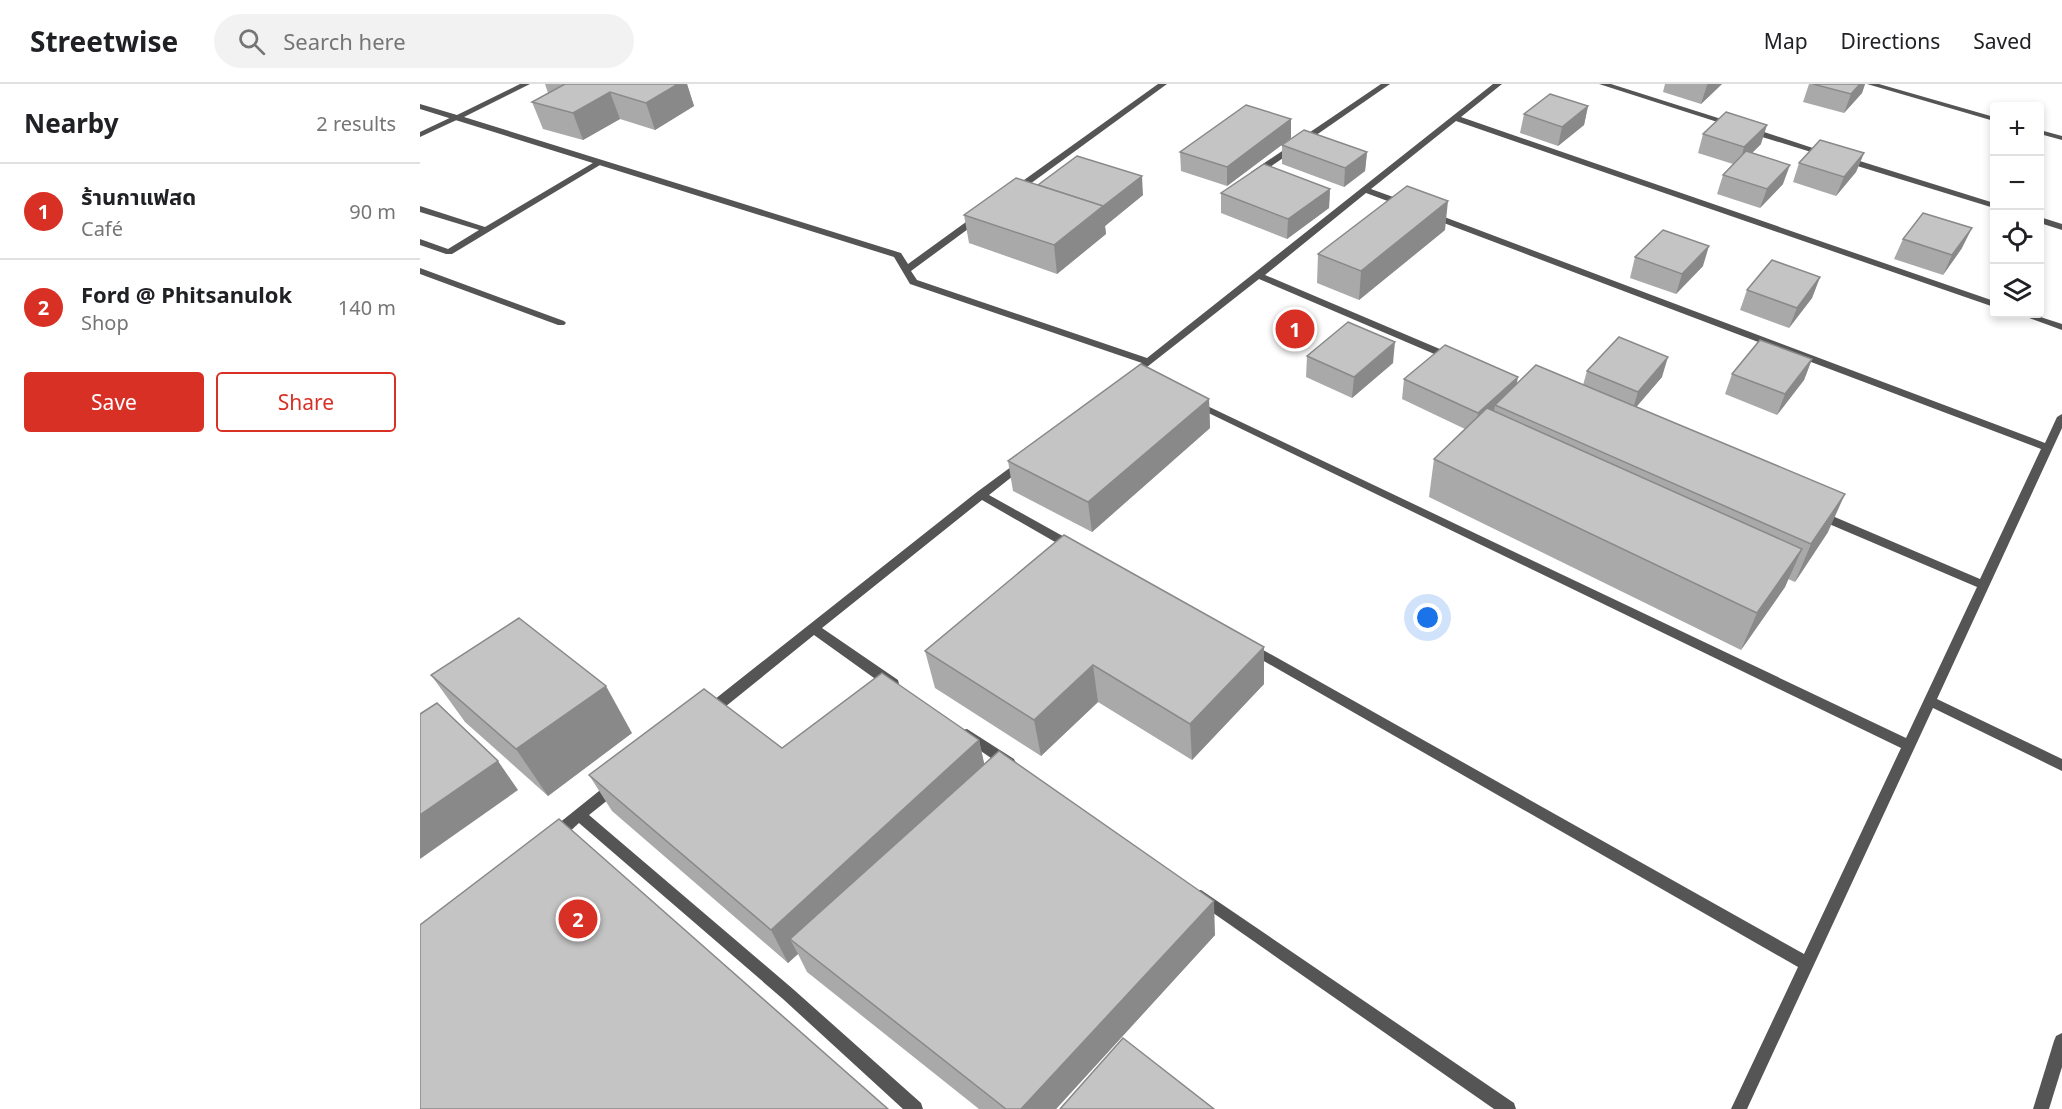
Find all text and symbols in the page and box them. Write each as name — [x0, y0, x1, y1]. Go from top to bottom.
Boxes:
search box — [214, 14, 634, 68]
text: Streetwise — [30, 22, 178, 60]
icon: search — [235, 25, 268, 58]
text: Search here — [283, 26, 406, 56]
text: Map — [1764, 27, 1808, 55]
text: Directions — [1841, 27, 1940, 55]
text: Saved — [1973, 27, 2032, 55]
map controls — [1990, 102, 2044, 318]
button: + — [1990, 102, 2044, 156]
text: Nearby — [24, 105, 119, 141]
text: 2 results — [316, 110, 396, 137]
button: − — [1990, 156, 2044, 210]
text: ร้านกาแฟสด — [81, 181, 196, 211]
text: 1 — [38, 198, 49, 225]
text: 90 m — [349, 198, 396, 225]
button: locate — [1990, 210, 2044, 264]
text: Café — [81, 215, 123, 242]
button: layers — [1990, 264, 2044, 318]
text: Ford @ Phitsanulok — [81, 279, 292, 309]
text: 2 — [38, 294, 49, 321]
text: 140 m — [338, 294, 396, 321]
pin: 1 — [1276, 306, 1314, 352]
text: Shop — [81, 309, 129, 336]
button: Save — [24, 372, 204, 432]
button: Share — [216, 372, 396, 432]
your location — [1413, 603, 1442, 632]
pin: 2 — [558, 896, 598, 942]

